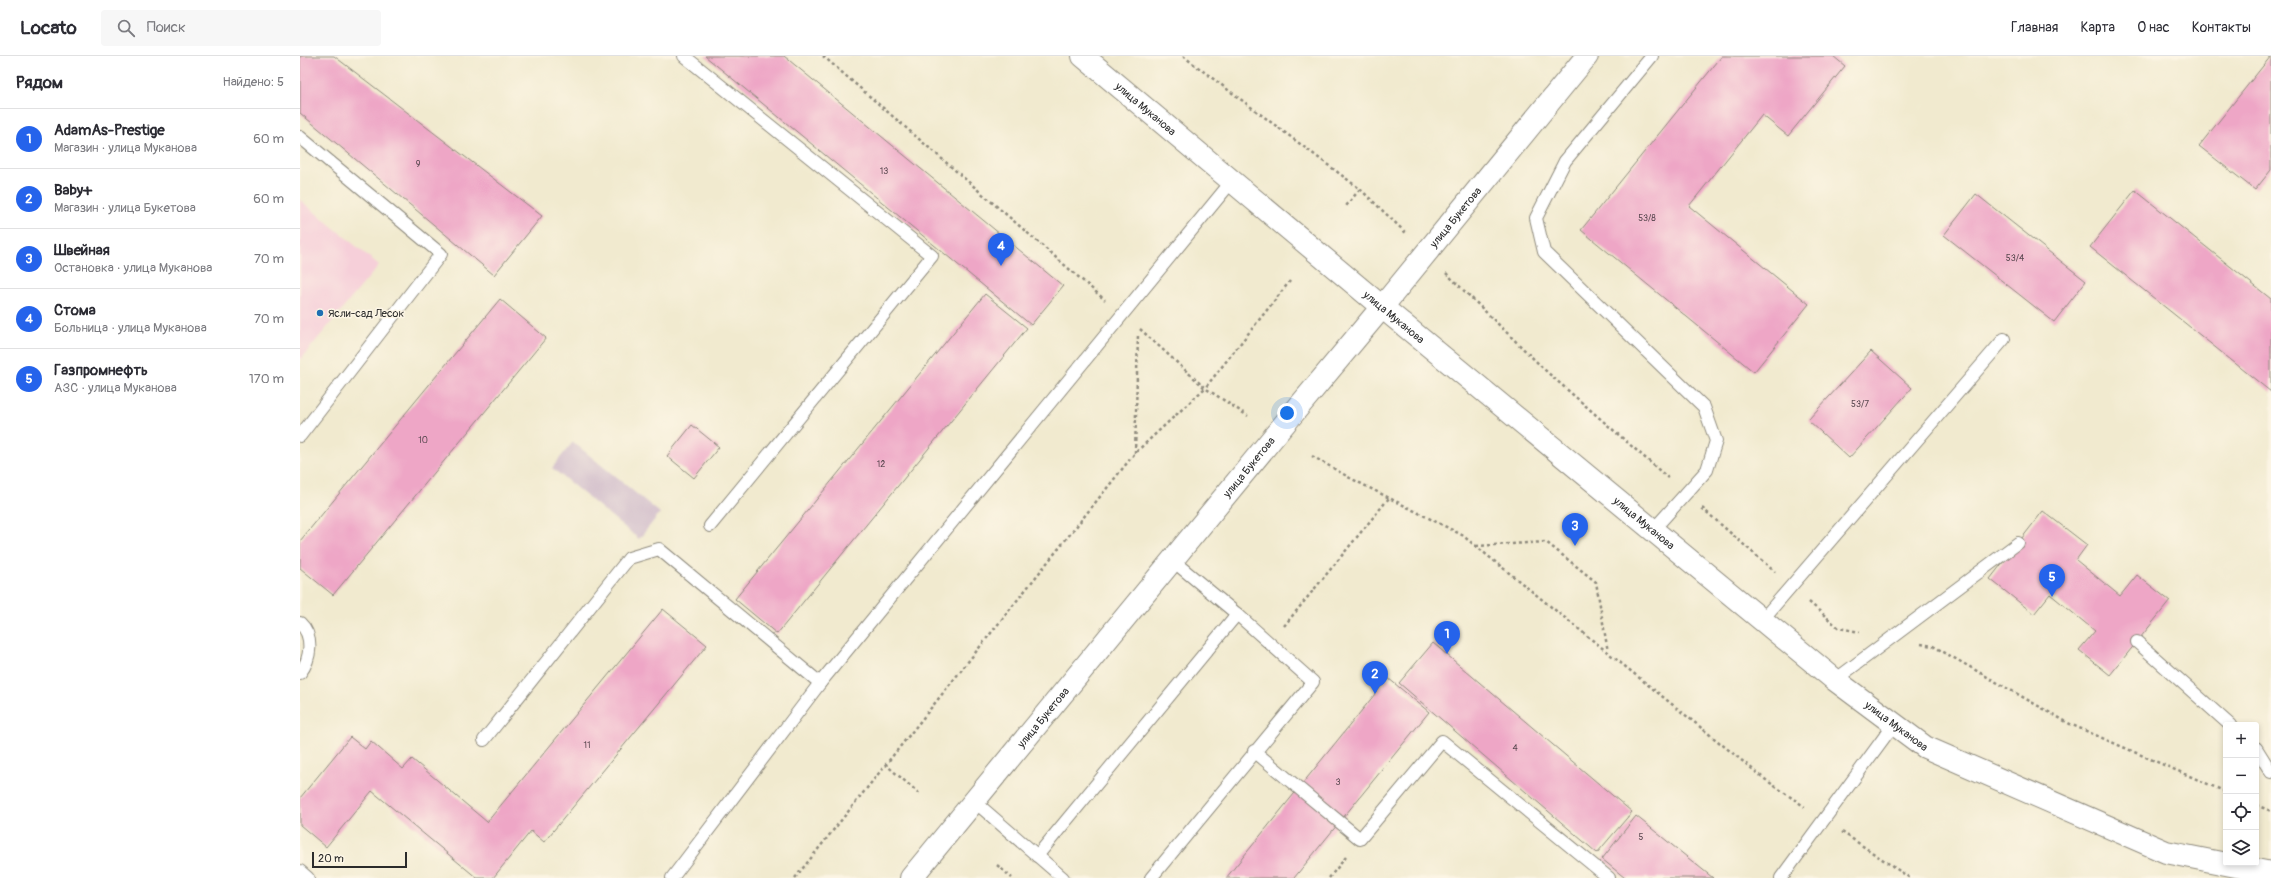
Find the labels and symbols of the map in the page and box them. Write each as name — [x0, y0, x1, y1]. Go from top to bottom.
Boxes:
street label: улица Муканова — [1112, 79, 1178, 138]
house number: 9 — [416, 159, 421, 170]
house number: 13 — [880, 166, 888, 177]
street label: улица Букетова — [1427, 185, 1484, 251]
house number: 53/8 — [1638, 213, 1656, 224]
pin: 4 — [988, 233, 1014, 266]
house number: 53/4 — [2006, 253, 2025, 264]
street label: улица Муканова — [1360, 288, 1427, 346]
place label: Ясли-сад Лесок — [328, 307, 405, 320]
marker: Ясли-сад Лесок — [315, 308, 325, 318]
house number: 53/7 — [1851, 399, 1869, 410]
your location — [1277, 403, 1297, 423]
house number: 10 — [418, 435, 428, 446]
street label: улица Букетова — [1220, 435, 1278, 501]
house number: 12 — [877, 459, 885, 470]
street label: улица Муканова — [1610, 494, 1677, 552]
pin: 3 — [1562, 513, 1588, 546]
pin: 5 — [2039, 564, 2065, 597]
pin: 1 — [1434, 621, 1460, 654]
pin: 2 — [1362, 661, 1388, 694]
street label: улица Букетова — [1014, 685, 1072, 751]
street label: улица Муканова — [1861, 698, 1930, 754]
house number: 11 — [583, 740, 591, 751]
house number: 4 — [1512, 743, 1518, 754]
house number: 3 — [1335, 777, 1341, 788]
house number: 5 — [1639, 832, 1644, 843]
scale bar — [312, 850, 407, 869]

